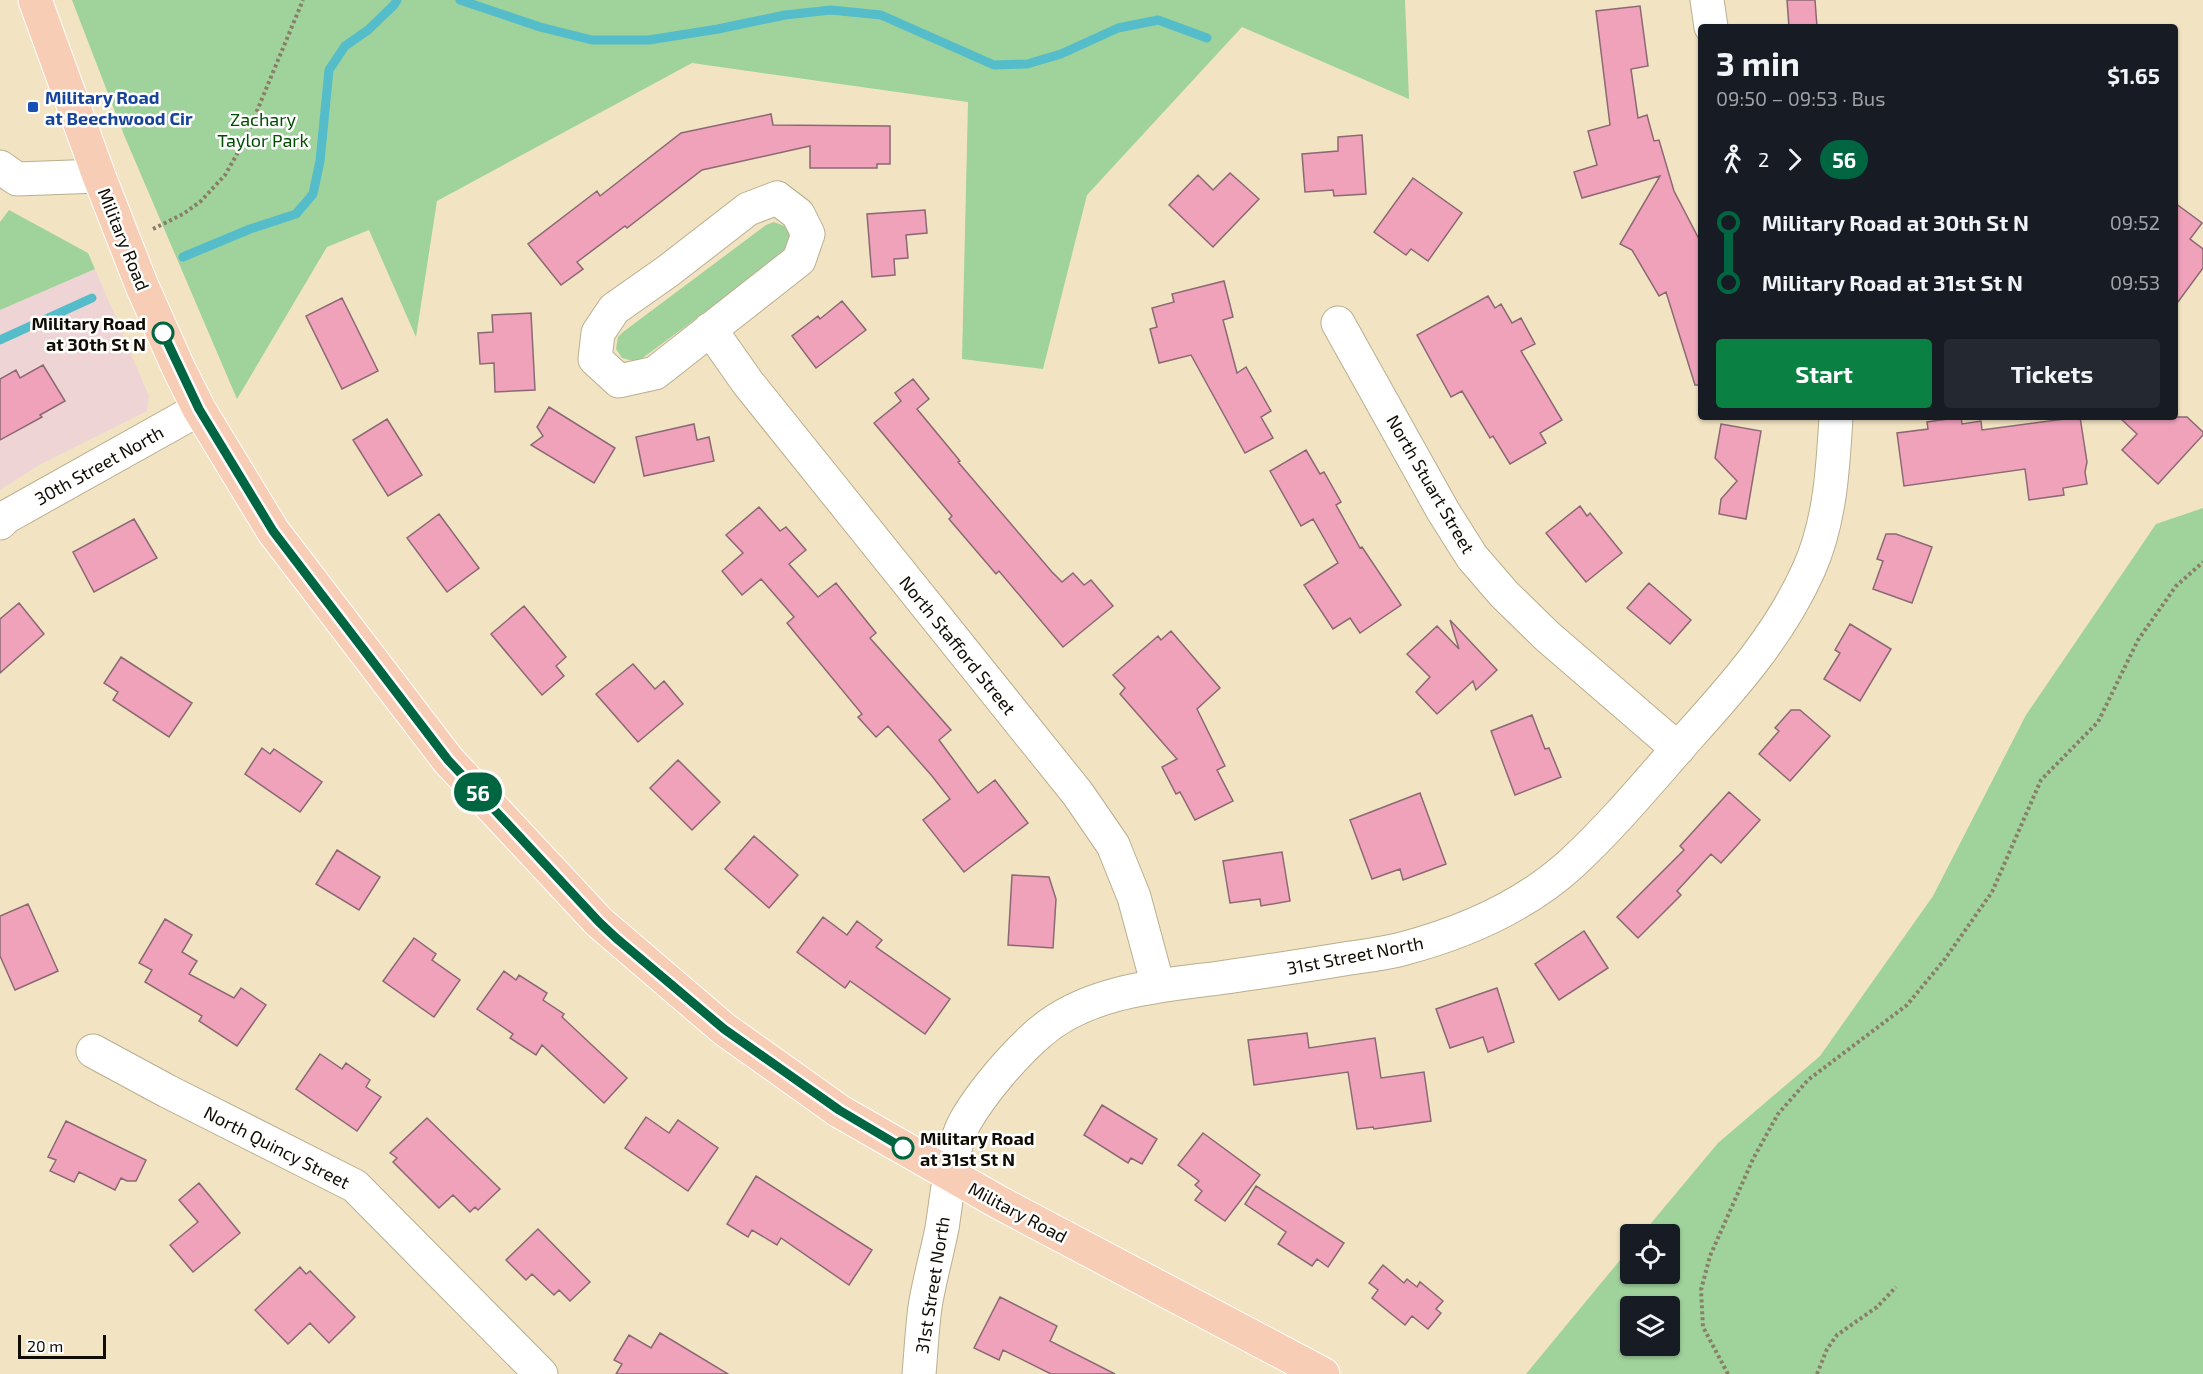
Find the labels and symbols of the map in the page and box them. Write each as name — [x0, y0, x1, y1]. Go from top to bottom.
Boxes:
place label: Military Road at Beechwood Cir — [45, 86, 193, 129]
marker: Military Road at Beechwood Cir — [26, 100, 40, 114]
park label: Zachary Taylor Park — [217, 108, 309, 151]
street label: Military Road — [93, 185, 155, 293]
place label: Military Road at 30th St N — [32, 312, 146, 355]
marker: Military Road at 30th St N — [152, 322, 174, 344]
street label: North Stuart Street — [1382, 411, 1480, 557]
street label: 30th Street North — [31, 421, 167, 509]
street label: North Stafford Street — [895, 571, 1021, 719]
line badge: 56 — [451, 772, 505, 812]
street label: 31st Street North — [1285, 931, 1425, 979]
street label: North Quincy Street — [200, 1101, 354, 1193]
place label: Military Road at 31st St N — [920, 1127, 1035, 1170]
marker: Military Road at 31st St N — [892, 1137, 914, 1159]
street label: Military Road — [965, 1177, 1071, 1247]
street label: 31st Street North — [910, 1215, 954, 1355]
scale bar — [18, 1332, 106, 1360]

